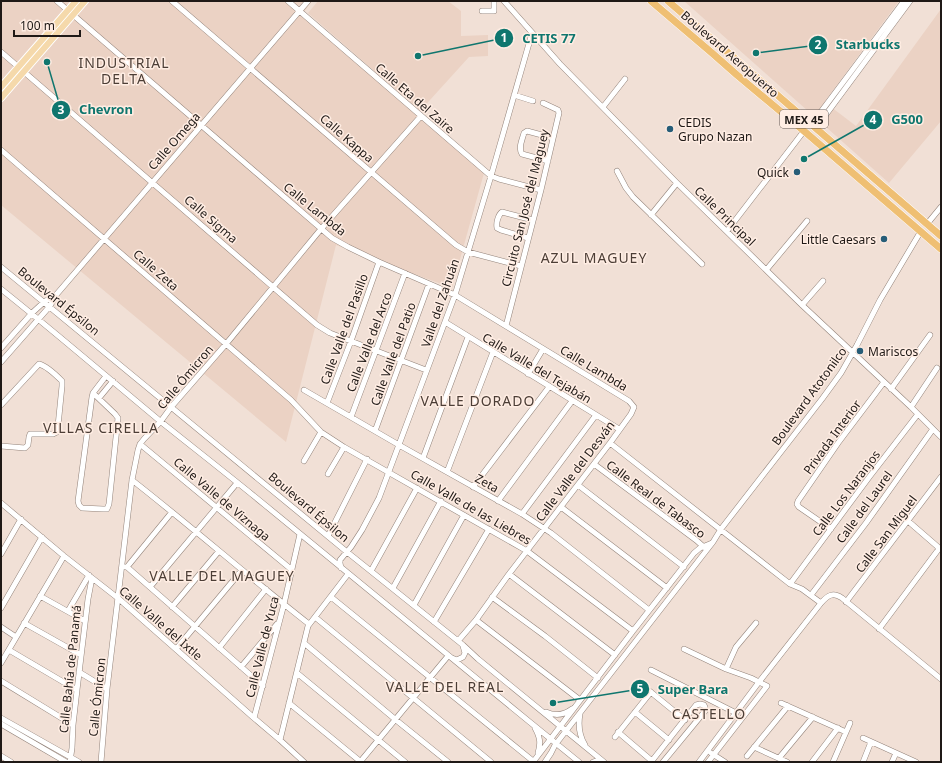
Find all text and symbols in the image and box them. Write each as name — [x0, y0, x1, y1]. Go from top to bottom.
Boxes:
street label: Boulevard Aeropuerto — [677, 7, 783, 101]
scale bar — [14, 12, 80, 38]
text: 100 m — [20, 17, 55, 34]
callout: CETIS 77 — [494, 25, 584, 50]
text: 1 — [501, 29, 507, 46]
text: CETIS 77 — [522, 29, 576, 47]
callout: Starbucks — [808, 32, 909, 57]
text: Starbucks — [836, 35, 900, 53]
text: 2 — [815, 36, 822, 53]
district label: INDUSTRIAL DELTA — [78, 53, 170, 88]
street label: Calle Eta del Zaire — [372, 59, 458, 137]
callout: Chevron — [51, 97, 141, 122]
text: Chevron — [79, 100, 133, 118]
text: 3 — [58, 101, 65, 118]
callout: G500 — [863, 107, 931, 132]
street label: Calle Omega — [144, 108, 204, 174]
street label: Calle Kappa — [316, 110, 378, 166]
road number: MEX 45 — [780, 110, 828, 128]
text: G500 — [891, 110, 923, 128]
text: 4 — [870, 111, 877, 128]
place label: CEDIS Grupo Nazan — [678, 114, 753, 145]
marker: CEDIS Grupo Nazan — [665, 124, 675, 134]
street label: Circuito San José del Maguey — [497, 127, 553, 289]
place label: Quick — [757, 164, 790, 181]
marker: Quick — [792, 167, 802, 177]
street label: Calle Lambda — [280, 178, 350, 240]
street label: Calle Principal — [691, 182, 759, 250]
street label: Calle Sigma — [181, 191, 241, 247]
place label: Little Caesars — [801, 231, 876, 248]
marker: Little Caesars — [879, 234, 889, 244]
street label: Calle Zeta — [130, 246, 182, 294]
district label: AZUL MAGUEY — [541, 248, 647, 267]
street label: Valle del Zahuán — [417, 256, 463, 350]
street label: Boulevard Épsilon — [14, 263, 104, 339]
street label: Calle Valle del Pasillo — [316, 271, 372, 387]
street label: Calle Valle del Arco — [342, 290, 396, 394]
street label: Calle Valle del Patio — [366, 300, 420, 408]
street label: Calle Valle del Tejabán — [479, 329, 595, 407]
street label: Calle Ómicron — [153, 341, 217, 413]
street label: Calle Lambda — [557, 341, 631, 395]
street label: Boulevard Atotonilco — [768, 343, 850, 449]
place label: Mariscos — [868, 343, 918, 360]
marker: Mariscos — [855, 346, 865, 356]
district label: VALLE DORADO — [421, 391, 535, 410]
street label: Privada Interior — [799, 396, 865, 478]
street label: Calle Valle del Desván — [531, 417, 619, 525]
district label: VILLAS CIRELLA — [43, 418, 159, 437]
street label: Calle Los Naranjos — [808, 446, 884, 540]
street label: Calle Valle de Viznaga — [170, 453, 274, 545]
street label: Calle Real de Tabasco — [603, 456, 709, 542]
street label: Calle Valle de las Liebres — [407, 465, 535, 549]
street label: Calle del Laurel — [832, 467, 896, 547]
street label: Boulevard Épsilon — [265, 468, 353, 546]
street label: Zeta — [472, 470, 502, 496]
street label: Calle San Miguel — [851, 492, 921, 576]
district label: VALLE DEL MAGUEY — [149, 566, 295, 585]
street label: Calle Valle del Ixtle — [116, 582, 206, 664]
street label: Calle Valle de Yuca — [241, 595, 283, 699]
street label: Calle Bahía de Panamá — [55, 604, 85, 734]
street label: Calle Ómicron — [84, 657, 110, 737]
district label: VALLE DEL REAL — [386, 677, 504, 696]
callout: Super Bara — [630, 677, 736, 702]
text: 5 — [637, 680, 644, 697]
text: Super Bara — [658, 680, 728, 698]
district label: CASTELLO — [672, 704, 746, 723]

